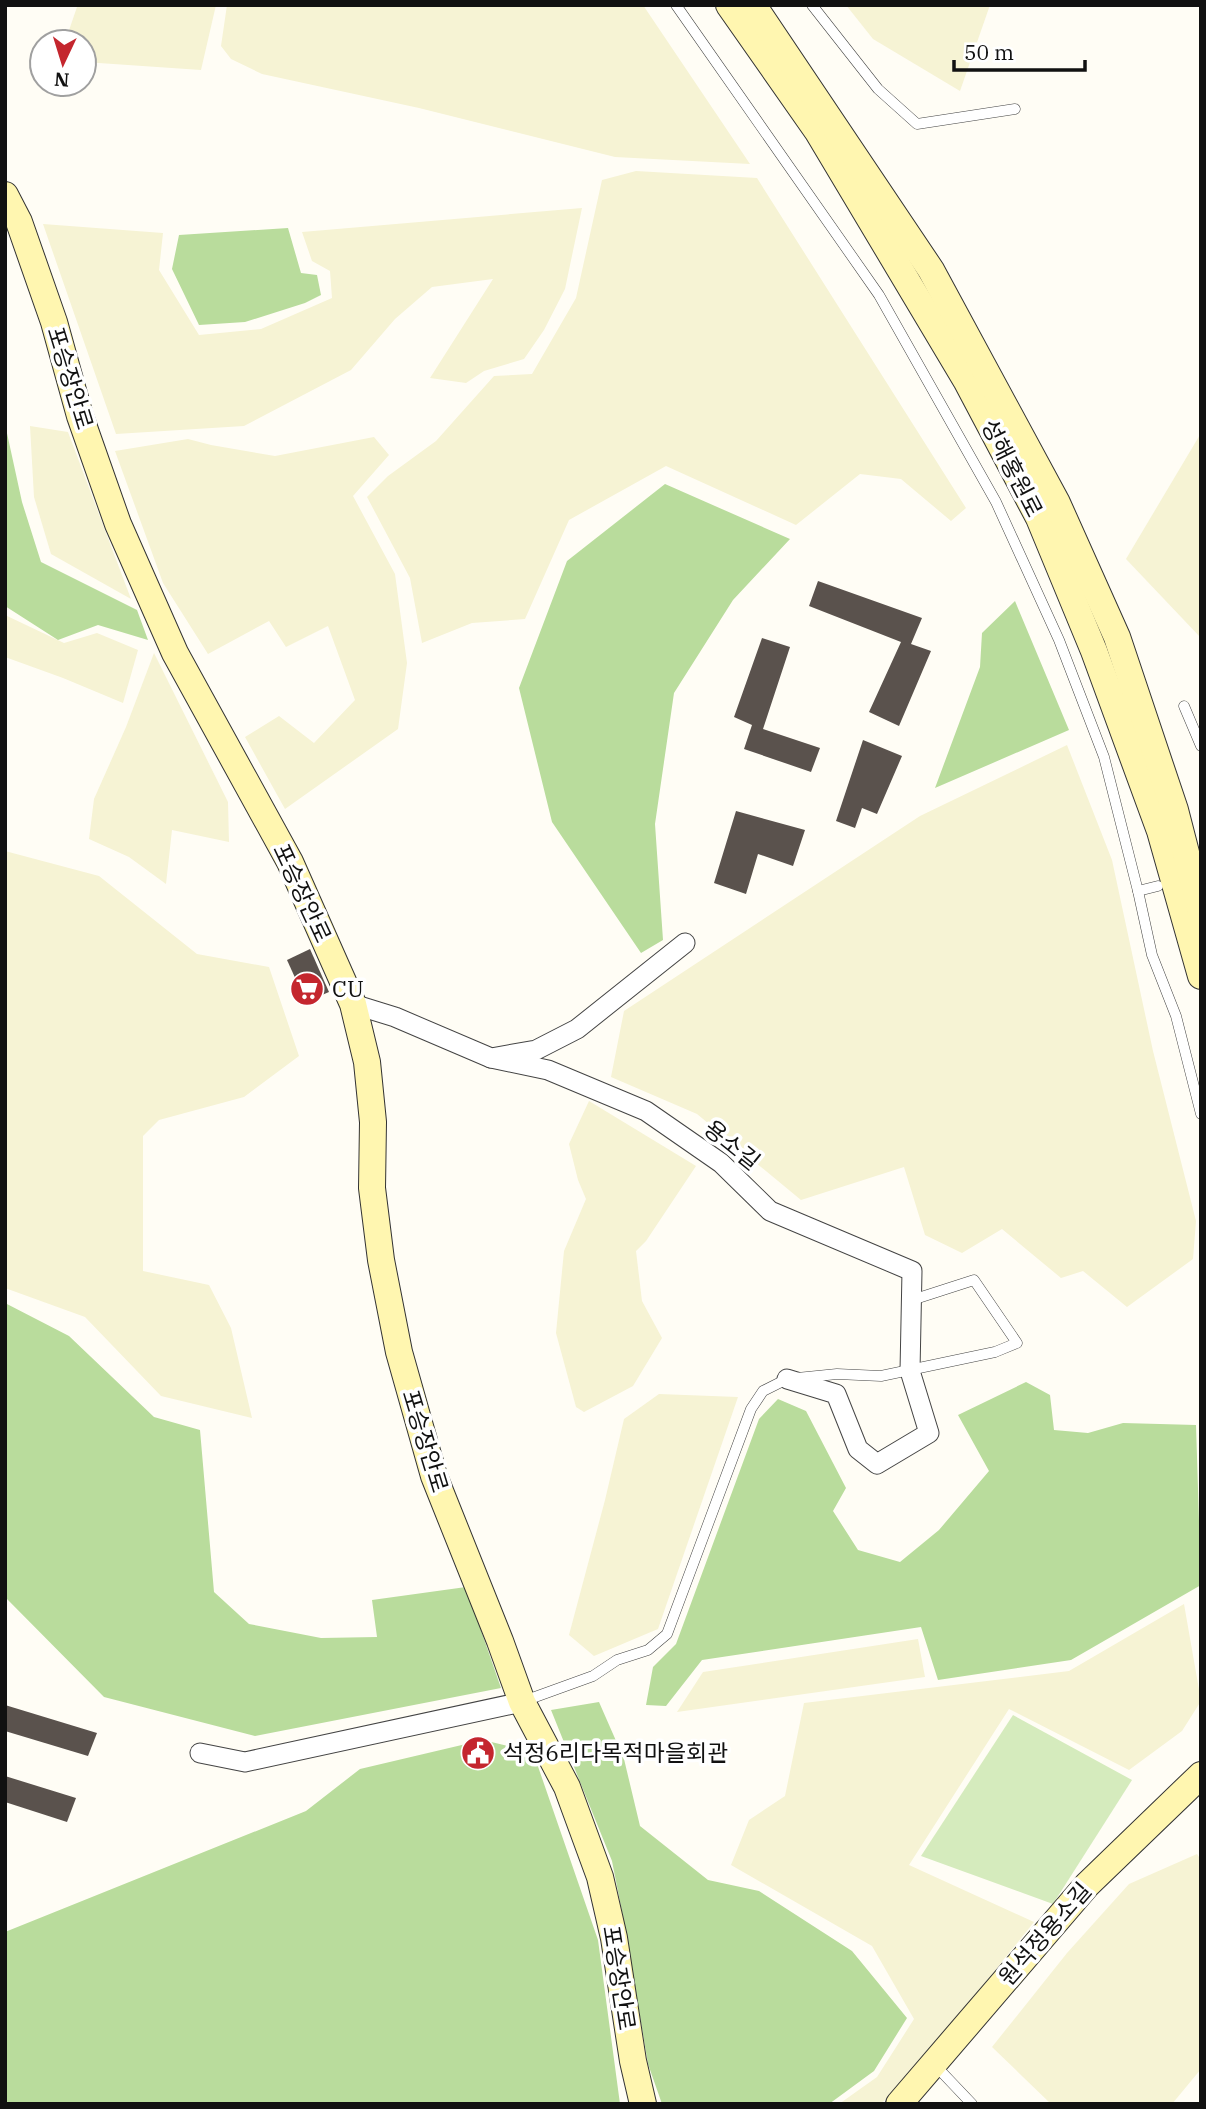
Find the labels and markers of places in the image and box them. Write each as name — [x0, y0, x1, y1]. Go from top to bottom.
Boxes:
supermarket icon: CU — [288, 970, 326, 1008]
place label: CU — [332, 973, 364, 1003]
public building icon: 석정6리다목적마을회관 — [459, 1734, 497, 1772]
place label: 석정6리다목적마을회관 — [503, 1737, 728, 1767]

